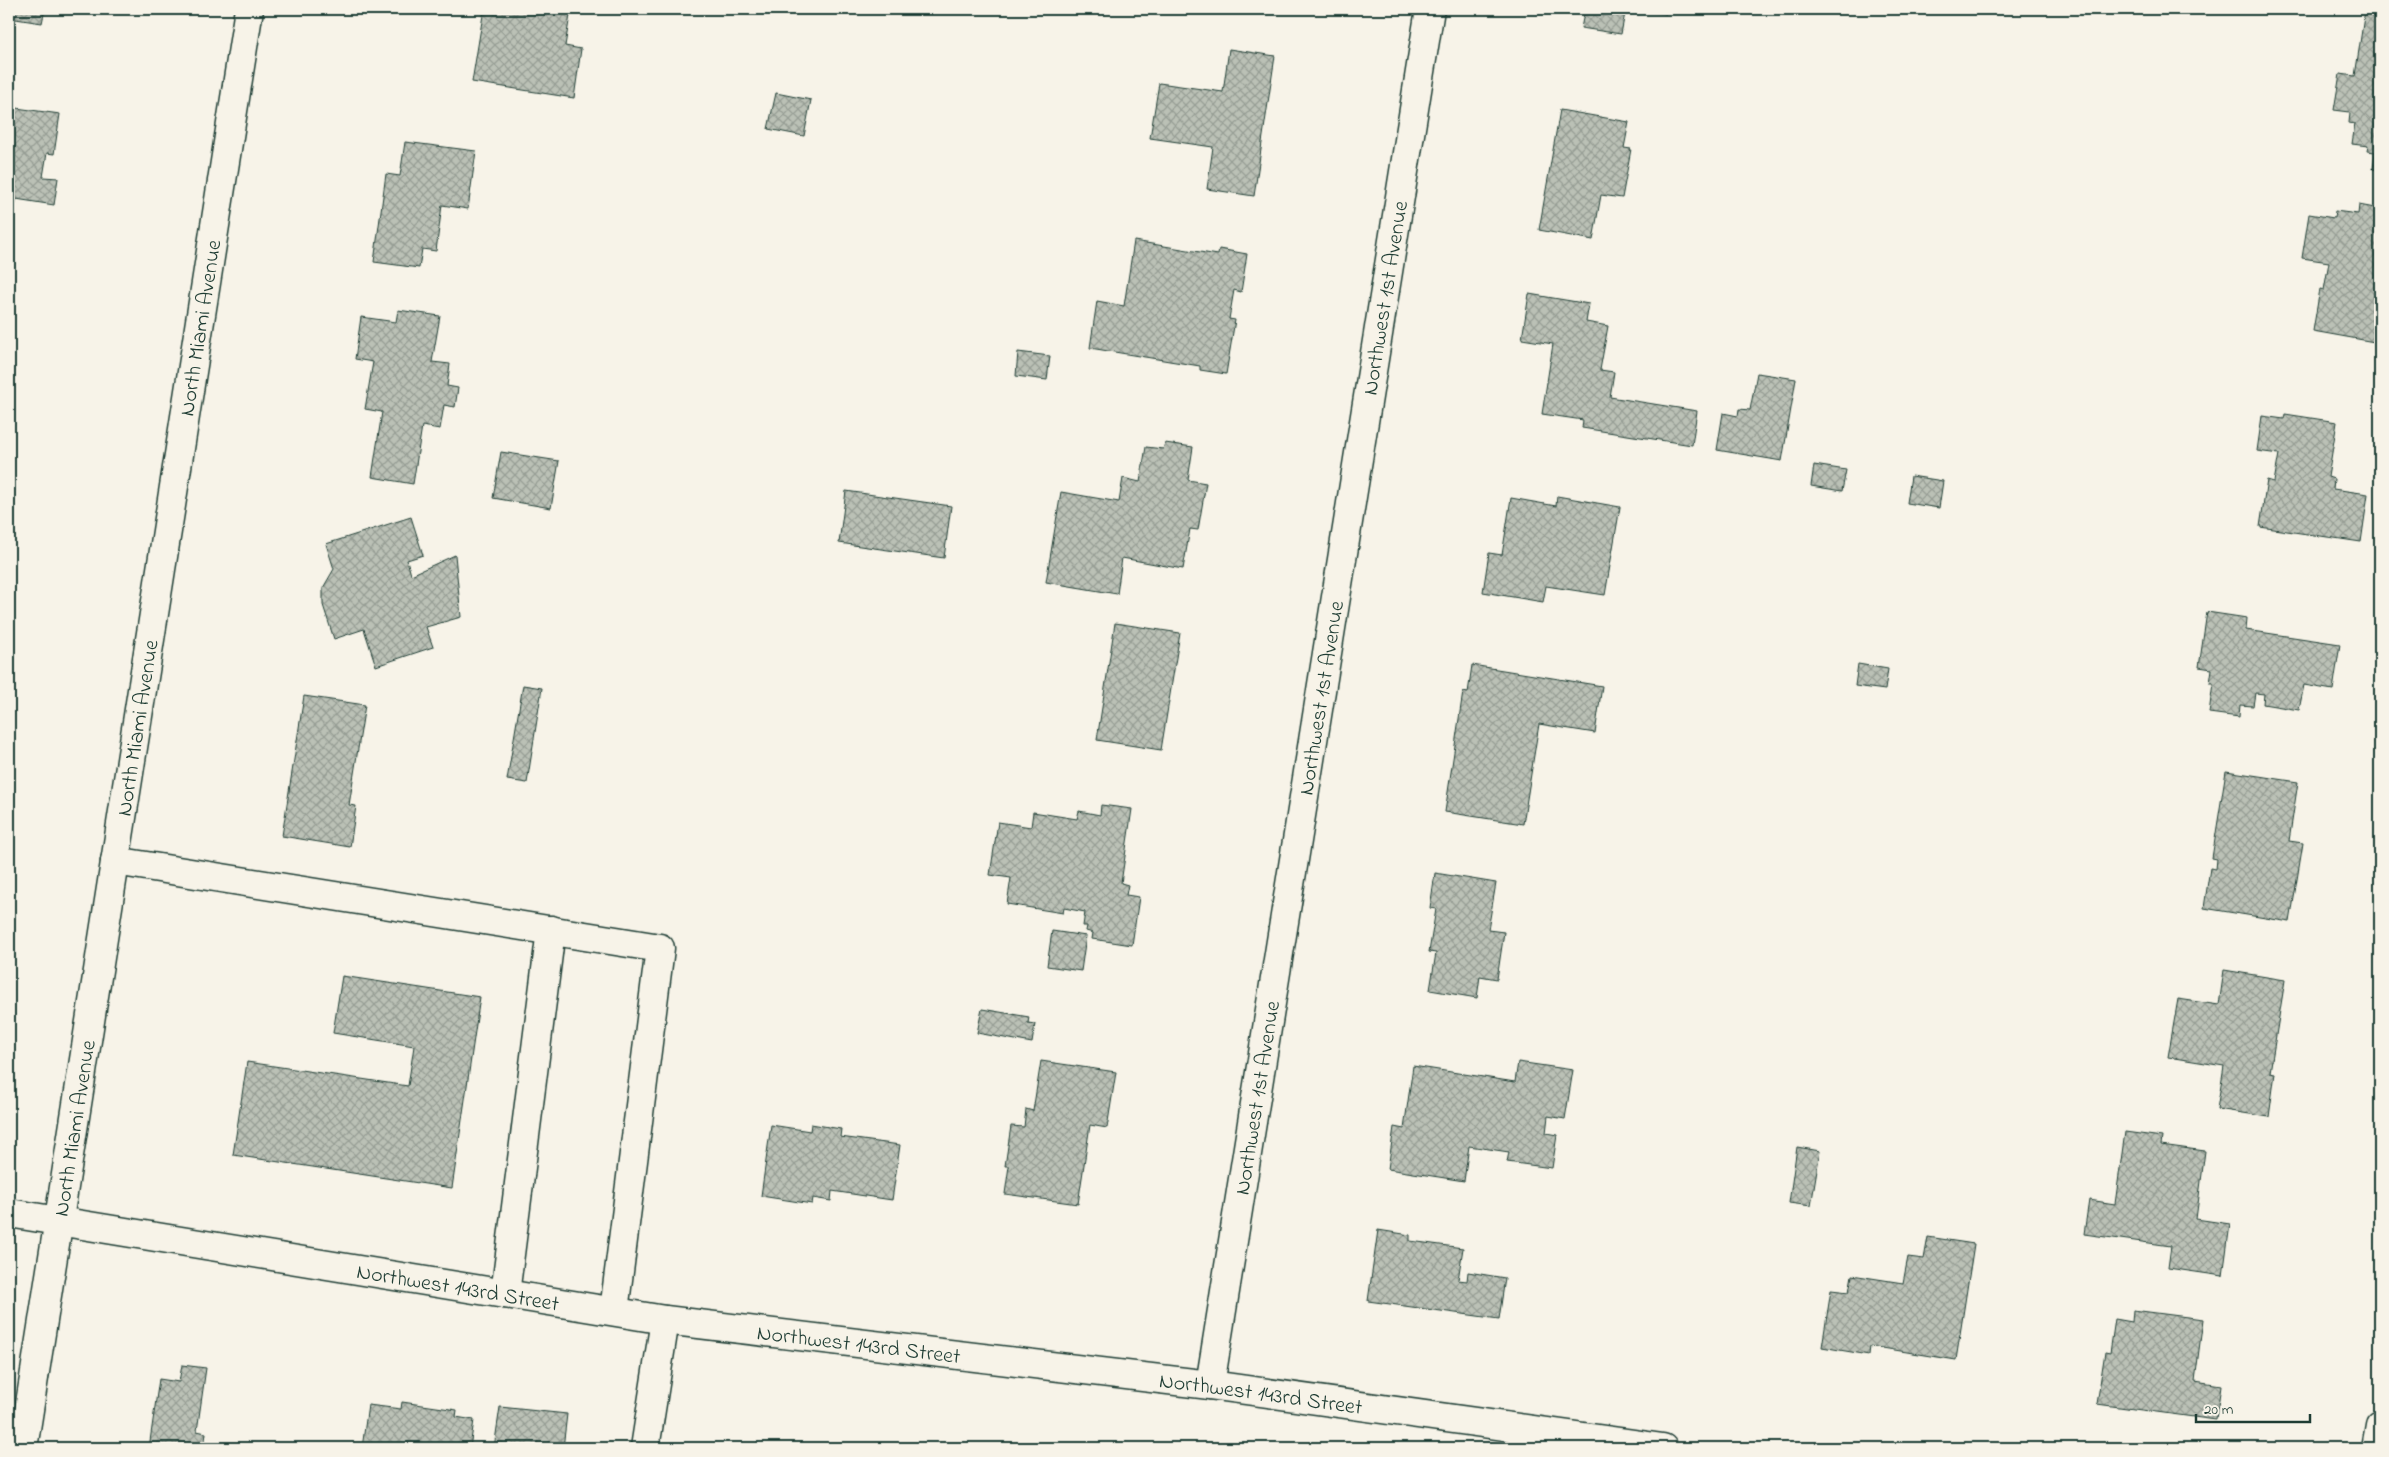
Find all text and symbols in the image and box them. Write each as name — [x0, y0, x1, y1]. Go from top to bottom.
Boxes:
street label: Northwest 1st Avenue — [1355, 199, 1418, 398]
street label: North Miami Avenue — [172, 238, 232, 419]
street label: Northwest 1st Avenue — [1292, 599, 1354, 798]
street label: North Miami Avenue — [109, 638, 169, 819]
street label: Northwest 1st Avenue — [1228, 999, 1290, 1198]
street label: North Miami Avenue — [47, 1038, 106, 1219]
street label: Northwest 143rd Street — [354, 1257, 562, 1322]
street label: Northwest 143rd Street — [755, 1318, 963, 1374]
street label: Northwest 143rd Street — [1157, 1366, 1365, 1425]
scale bar — [2196, 1392, 2310, 1424]
text: 20 m — [2204, 1399, 2234, 1421]

